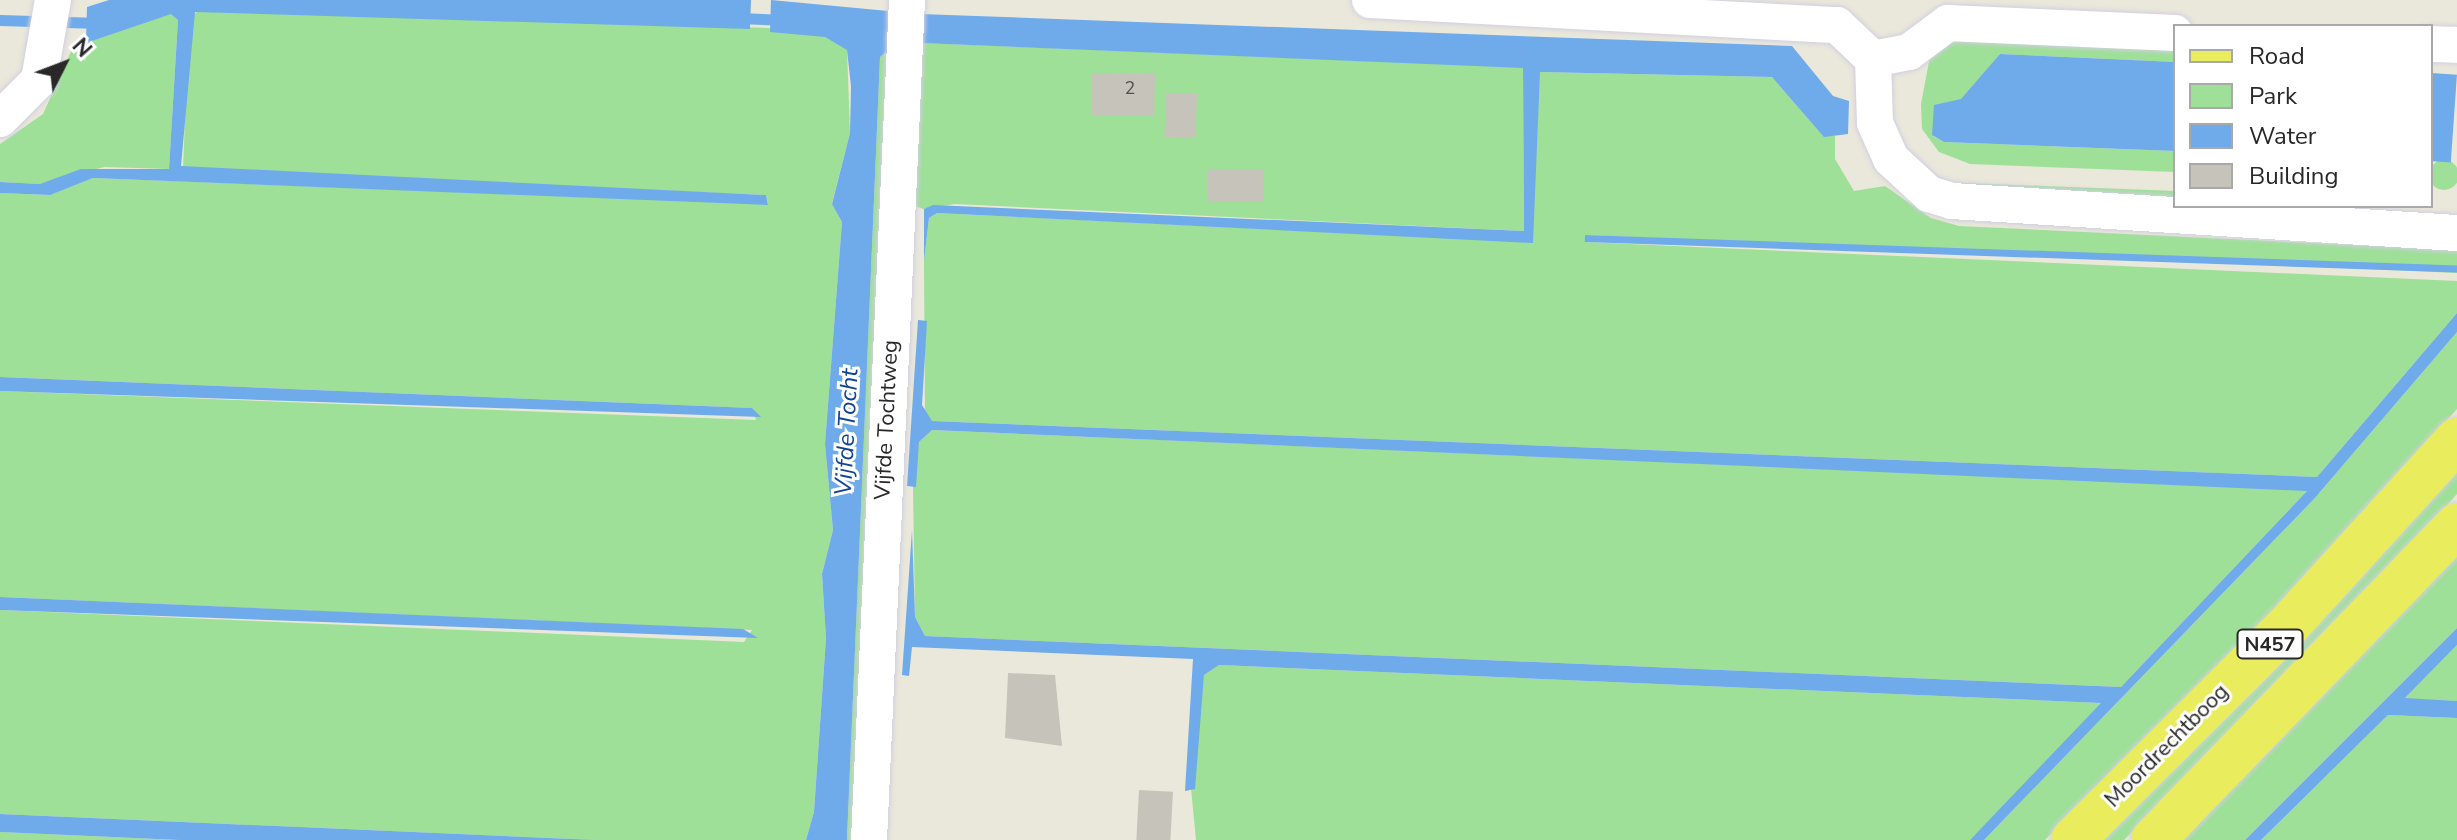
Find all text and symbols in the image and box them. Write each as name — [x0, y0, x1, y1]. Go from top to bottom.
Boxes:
north arrow — [24, 24, 104, 104]
legend — [2173, 24, 2433, 208]
text: N — [65, 32, 98, 64]
text: Road — [2249, 40, 2305, 72]
house number: 2 — [1125, 77, 1135, 99]
text: Park — [2249, 80, 2297, 112]
text: Water — [2249, 120, 2316, 152]
text: Building — [2249, 160, 2339, 192]
street label: Vijfde Tochtweg — [870, 339, 904, 501]
water label: Vijfde Tocht — [829, 368, 865, 496]
road number: N457 — [2236, 628, 2304, 660]
street label: Moordrechtboog — [2100, 679, 2234, 813]

